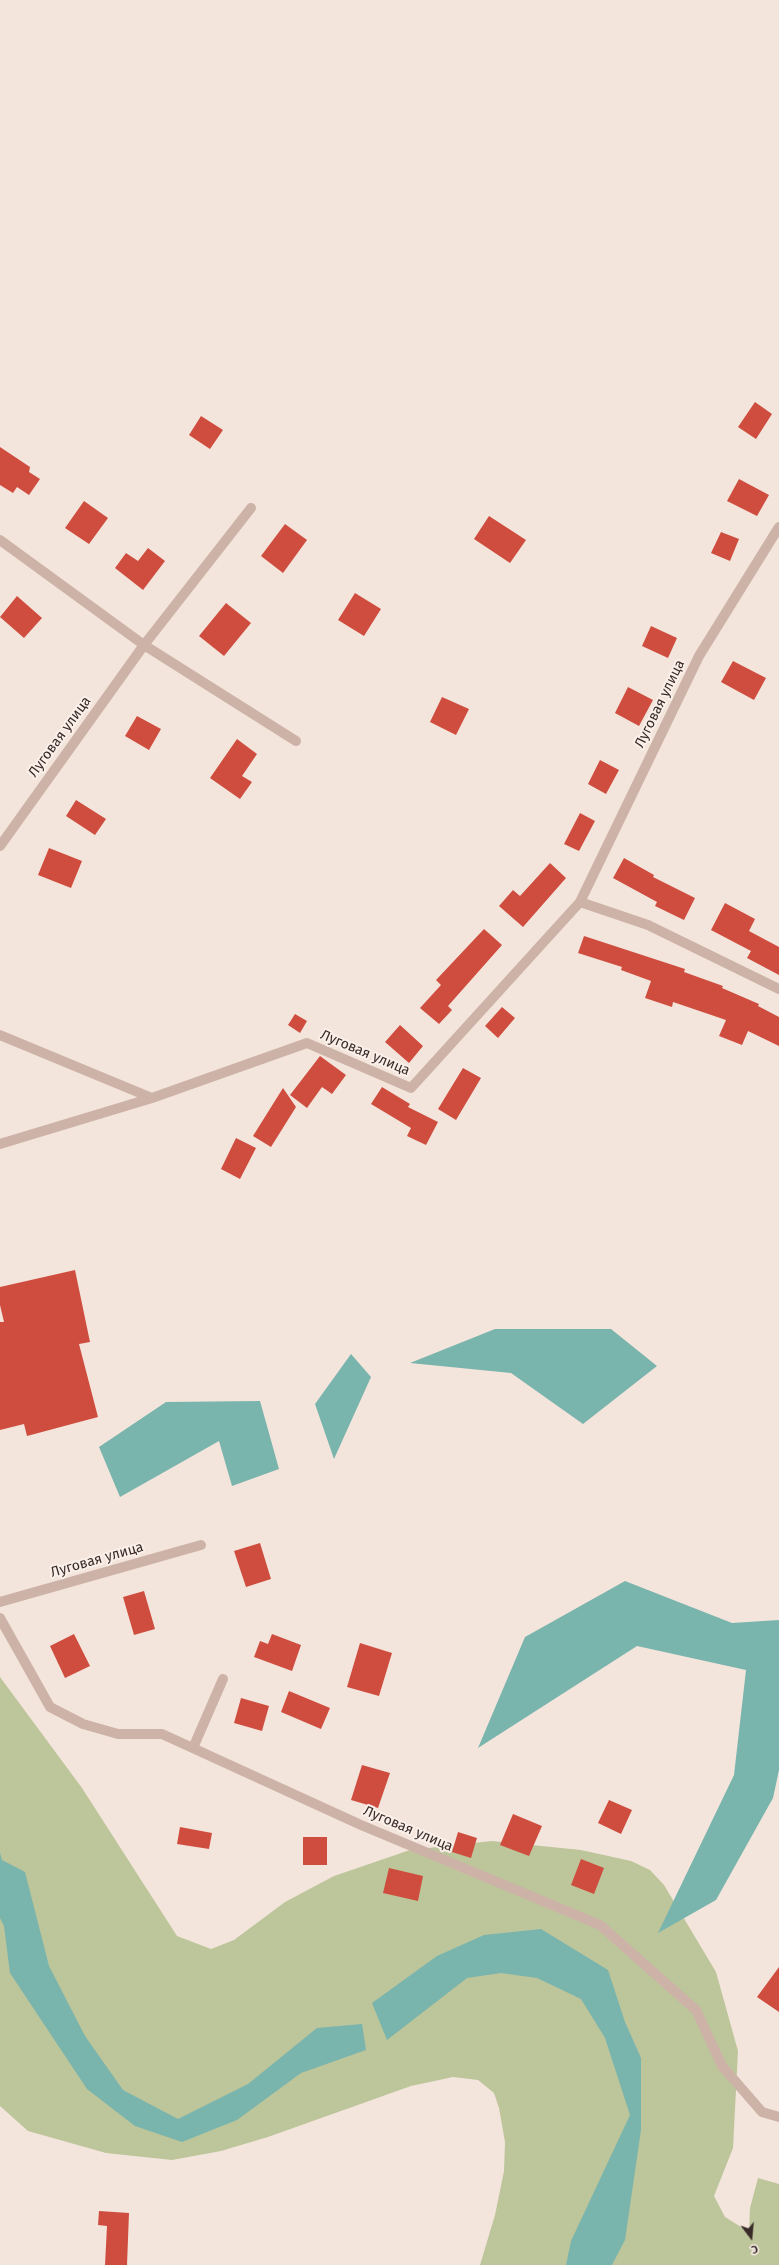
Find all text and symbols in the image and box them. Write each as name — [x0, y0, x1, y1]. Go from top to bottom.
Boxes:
street label: Луговая улица — [631, 657, 689, 751]
street label: Луговая улица — [25, 693, 95, 781]
street label: Луговая улица — [318, 1027, 412, 1079]
street label: Луговая улица — [49, 1539, 145, 1581]
street label: Луговая улица — [361, 1803, 455, 1855]
north arrow — [731, 2217, 771, 2257]
text: С — [750, 2242, 759, 2256]

